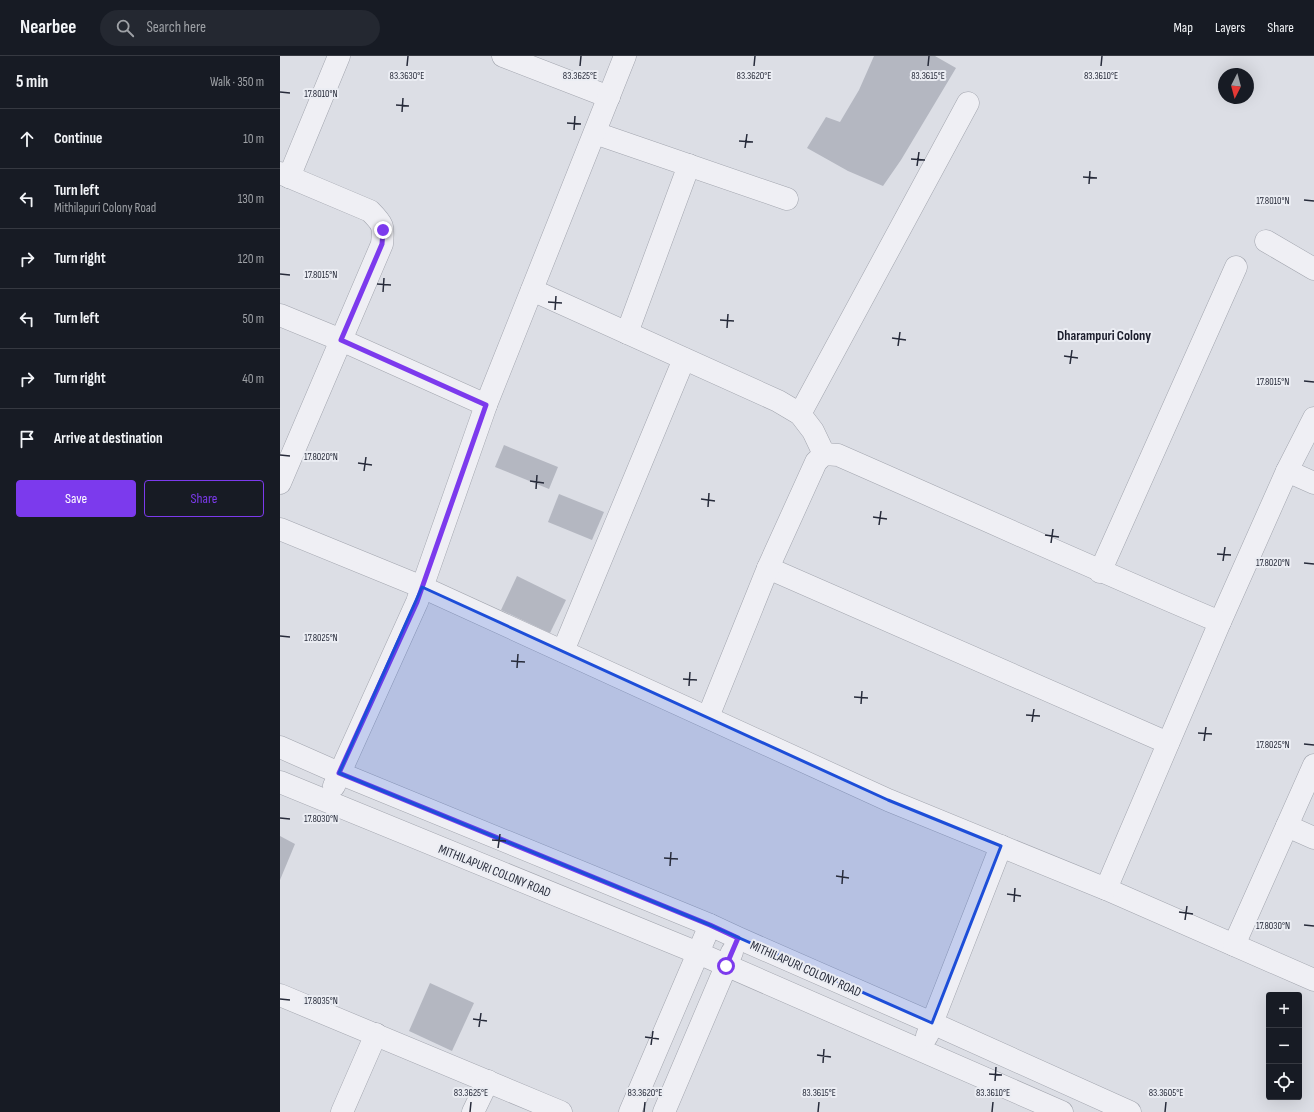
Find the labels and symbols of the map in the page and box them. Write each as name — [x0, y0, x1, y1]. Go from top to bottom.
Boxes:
north arrow — [1218, 68, 1254, 104]
text: 83.3630°E — [390, 70, 424, 82]
text: 83.3625°E — [563, 70, 597, 82]
text: 83.3620°E — [737, 70, 771, 82]
text: 83.3615°E — [911, 70, 945, 82]
text: 83.3610°E — [1084, 70, 1118, 82]
text: 17.8010°N — [304, 88, 338, 100]
text: 17.8010°N — [1256, 195, 1290, 207]
route end — [374, 221, 392, 239]
text: 17.8015°N — [305, 269, 337, 281]
district label: Dharampuri Colony — [1057, 327, 1151, 344]
text: 17.8015°N — [1257, 376, 1289, 388]
text: 17.8020°N — [304, 451, 338, 463]
text: 17.8020°N — [1256, 557, 1290, 569]
text: 17.8025°N — [304, 632, 338, 644]
text: 17.8025°N — [1256, 739, 1290, 751]
text: 17.8030°N — [304, 813, 338, 825]
street label: MITHILAPURI COLONY ROAD — [436, 841, 553, 901]
text: 17.8030°N — [1256, 920, 1290, 932]
street label: MITHILAPURI COLONY ROAD — [748, 937, 864, 1001]
route start — [717, 957, 735, 975]
text: 17.8035°N — [304, 995, 338, 1007]
text: 83.3625°E — [454, 1087, 488, 1099]
text: 83.3620°E — [628, 1087, 662, 1099]
text: 83.3615°E — [802, 1087, 836, 1099]
text: 83.3610°E — [976, 1087, 1010, 1099]
text: 83.3605°E — [1149, 1087, 1183, 1099]

